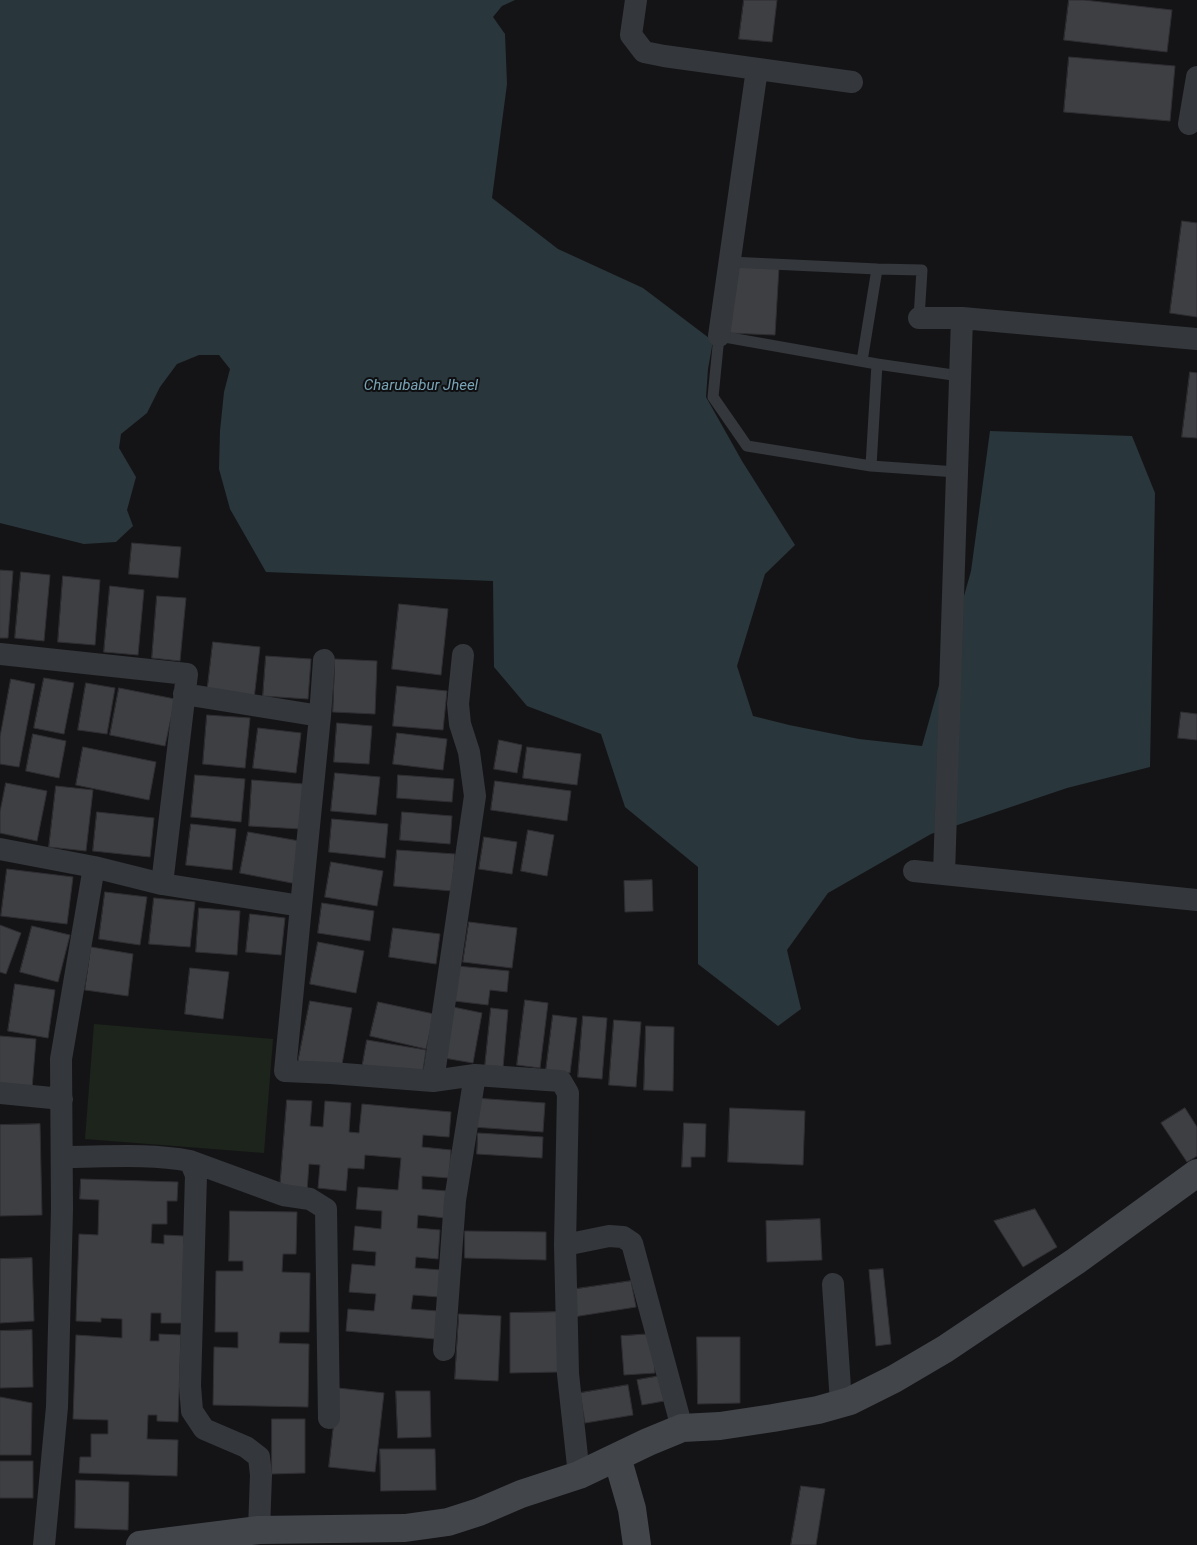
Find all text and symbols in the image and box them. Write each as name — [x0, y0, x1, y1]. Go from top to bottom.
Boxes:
water label: Charubabur Jheel — [364, 377, 478, 395]

